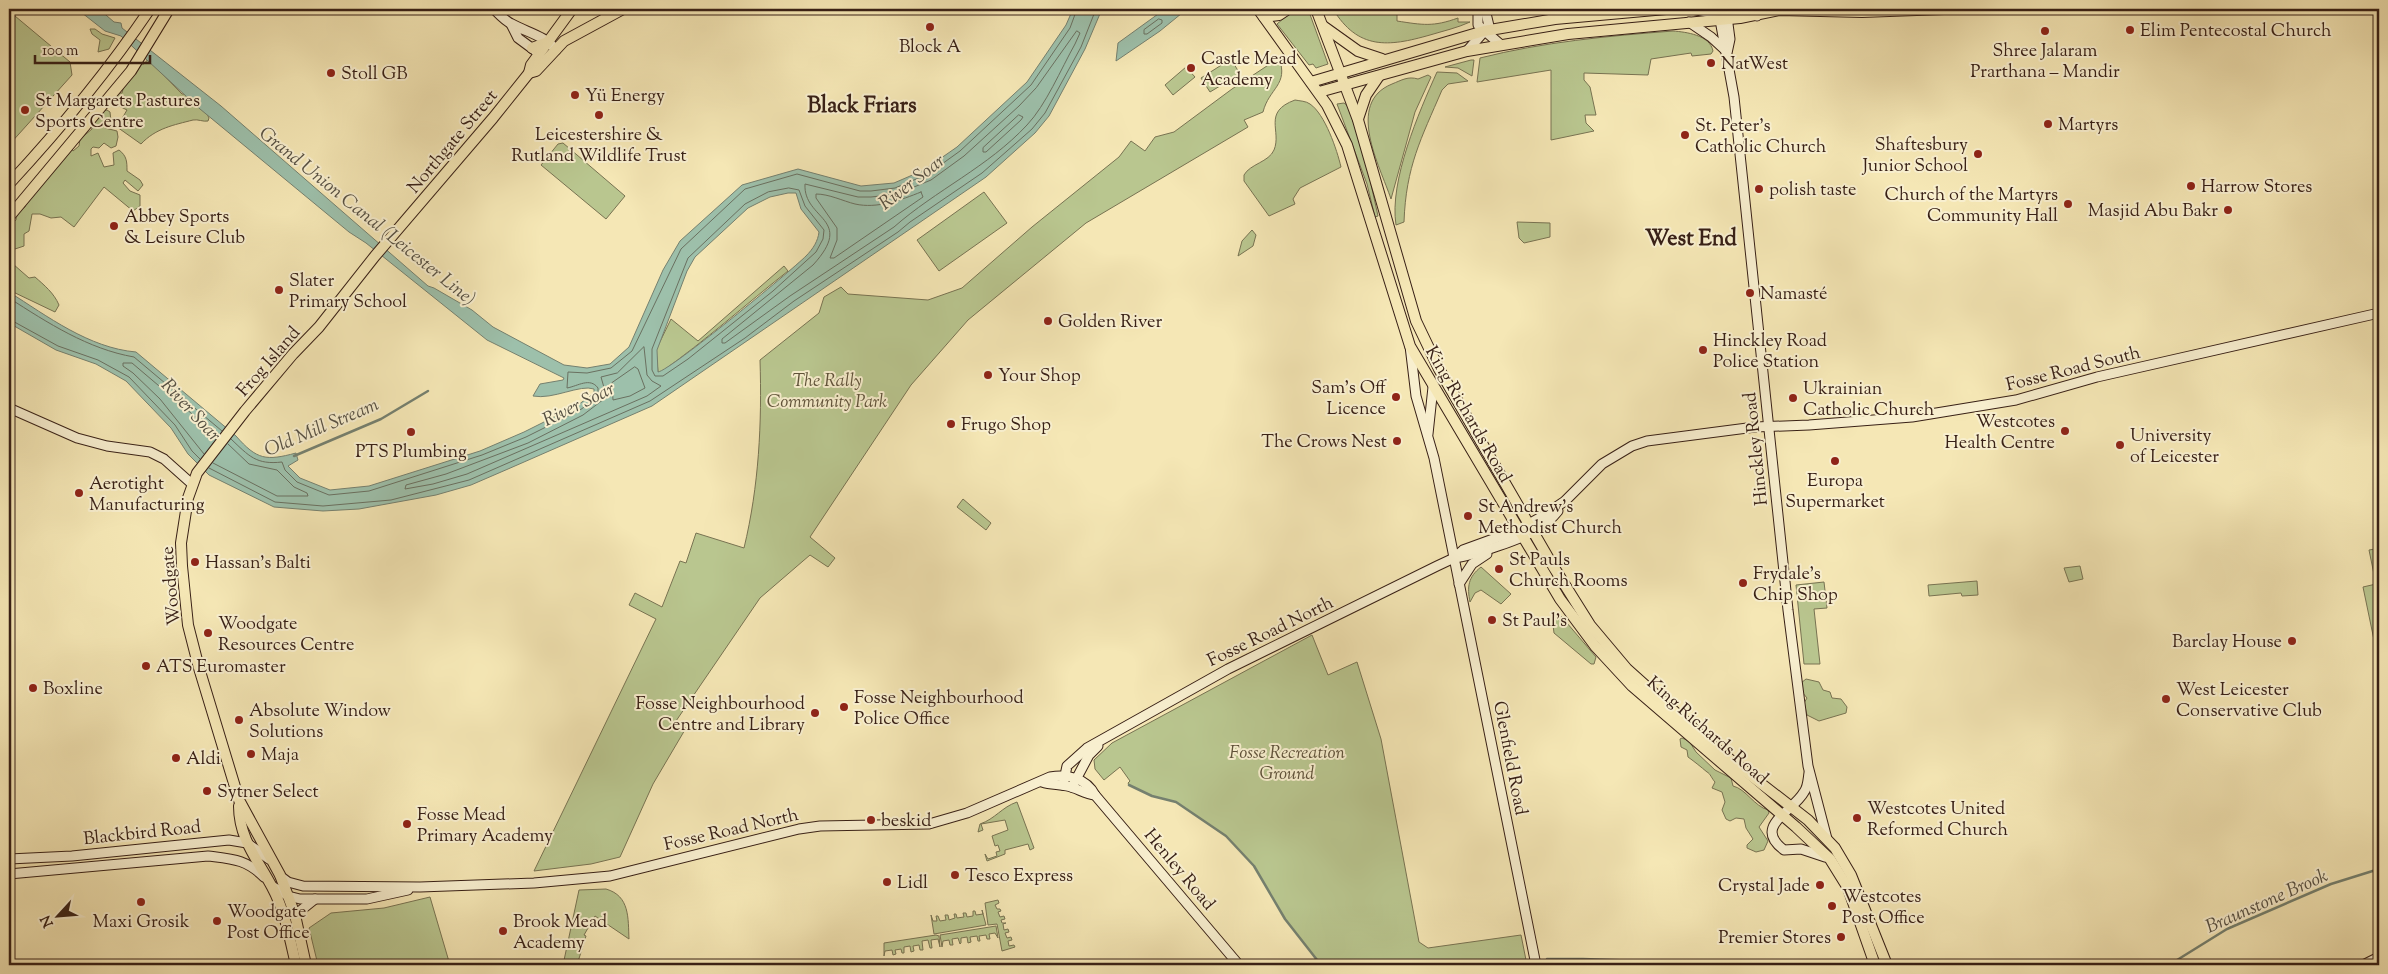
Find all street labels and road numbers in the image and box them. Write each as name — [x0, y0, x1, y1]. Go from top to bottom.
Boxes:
street label: Northgate Street — [402, 85, 505, 200]
street label: Frog Island — [232, 321, 307, 403]
street label: Fosse Road South — [2003, 341, 2144, 399]
street label: King Richards Road — [1417, 342, 1517, 488]
street label: Hinckley Road — [1738, 391, 1776, 507]
street label: Woodgate — [156, 545, 188, 626]
street label: Fosse Road North — [1203, 591, 1339, 675]
street label: King Richards Road — [1640, 671, 1773, 792]
street label: Glenfield Road — [1485, 699, 1533, 818]
street label: Fosse Road North — [661, 803, 802, 859]
street label: Blackbird Road — [82, 815, 202, 853]
street label: Henley Road — [1137, 824, 1220, 917]

